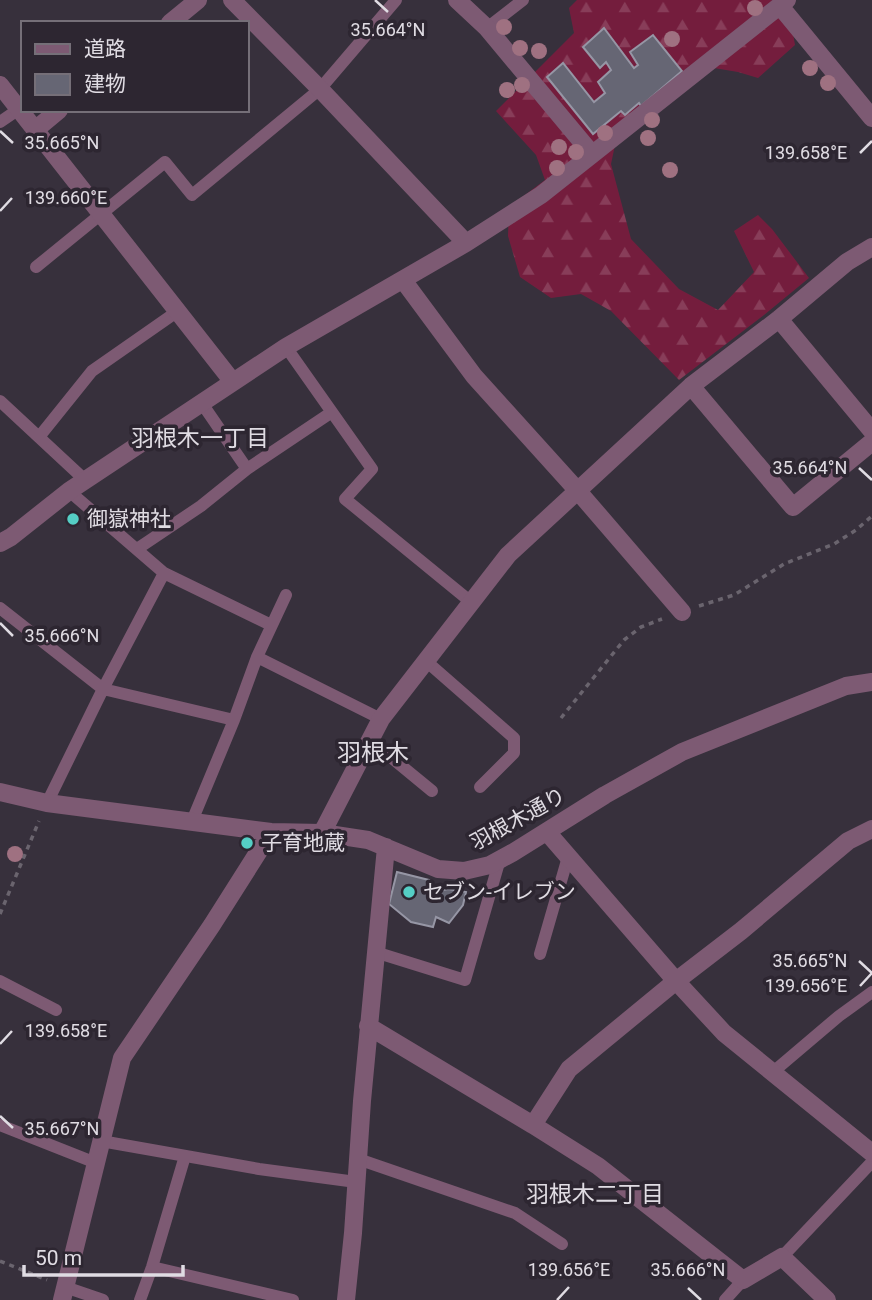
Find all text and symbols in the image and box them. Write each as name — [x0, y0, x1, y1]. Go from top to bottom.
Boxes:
text: 35.664°N — [351, 19, 425, 40]
legend — [21, 21, 248, 112]
text: 道路 — [84, 37, 126, 61]
text: 建物 — [84, 72, 126, 96]
text: 35.665°N — [25, 132, 99, 153]
text: 139.658°E — [765, 142, 847, 163]
text: 139.660°E — [25, 187, 107, 208]
district label: 羽根木一丁目 — [131, 425, 269, 452]
text: 35.664°N — [773, 457, 847, 478]
place label: 御嶽神社 — [87, 507, 171, 531]
marker: 御嶽神社 — [65, 511, 81, 527]
text: 35.666°N — [25, 625, 99, 646]
district label: 羽根木 — [337, 739, 409, 767]
street label: 羽根木通り — [466, 783, 570, 855]
place label: 子育地蔵 — [261, 831, 345, 855]
marker: 子育地蔵 — [239, 835, 255, 851]
place label: セブン-イレブン — [423, 880, 576, 904]
marker: セブン-イレブン — [401, 884, 417, 900]
text: 35.665°N — [773, 950, 847, 971]
text: 139.656°E — [765, 975, 847, 996]
text: 139.658°E — [25, 1020, 107, 1041]
text: 35.667°N — [25, 1118, 99, 1139]
district label: 羽根木二丁目 — [526, 1181, 664, 1208]
scale bar — [24, 1234, 184, 1278]
text: 50 m — [35, 1246, 82, 1270]
text: 139.656°E — [528, 1259, 610, 1280]
text: 35.666°N — [651, 1259, 725, 1280]

